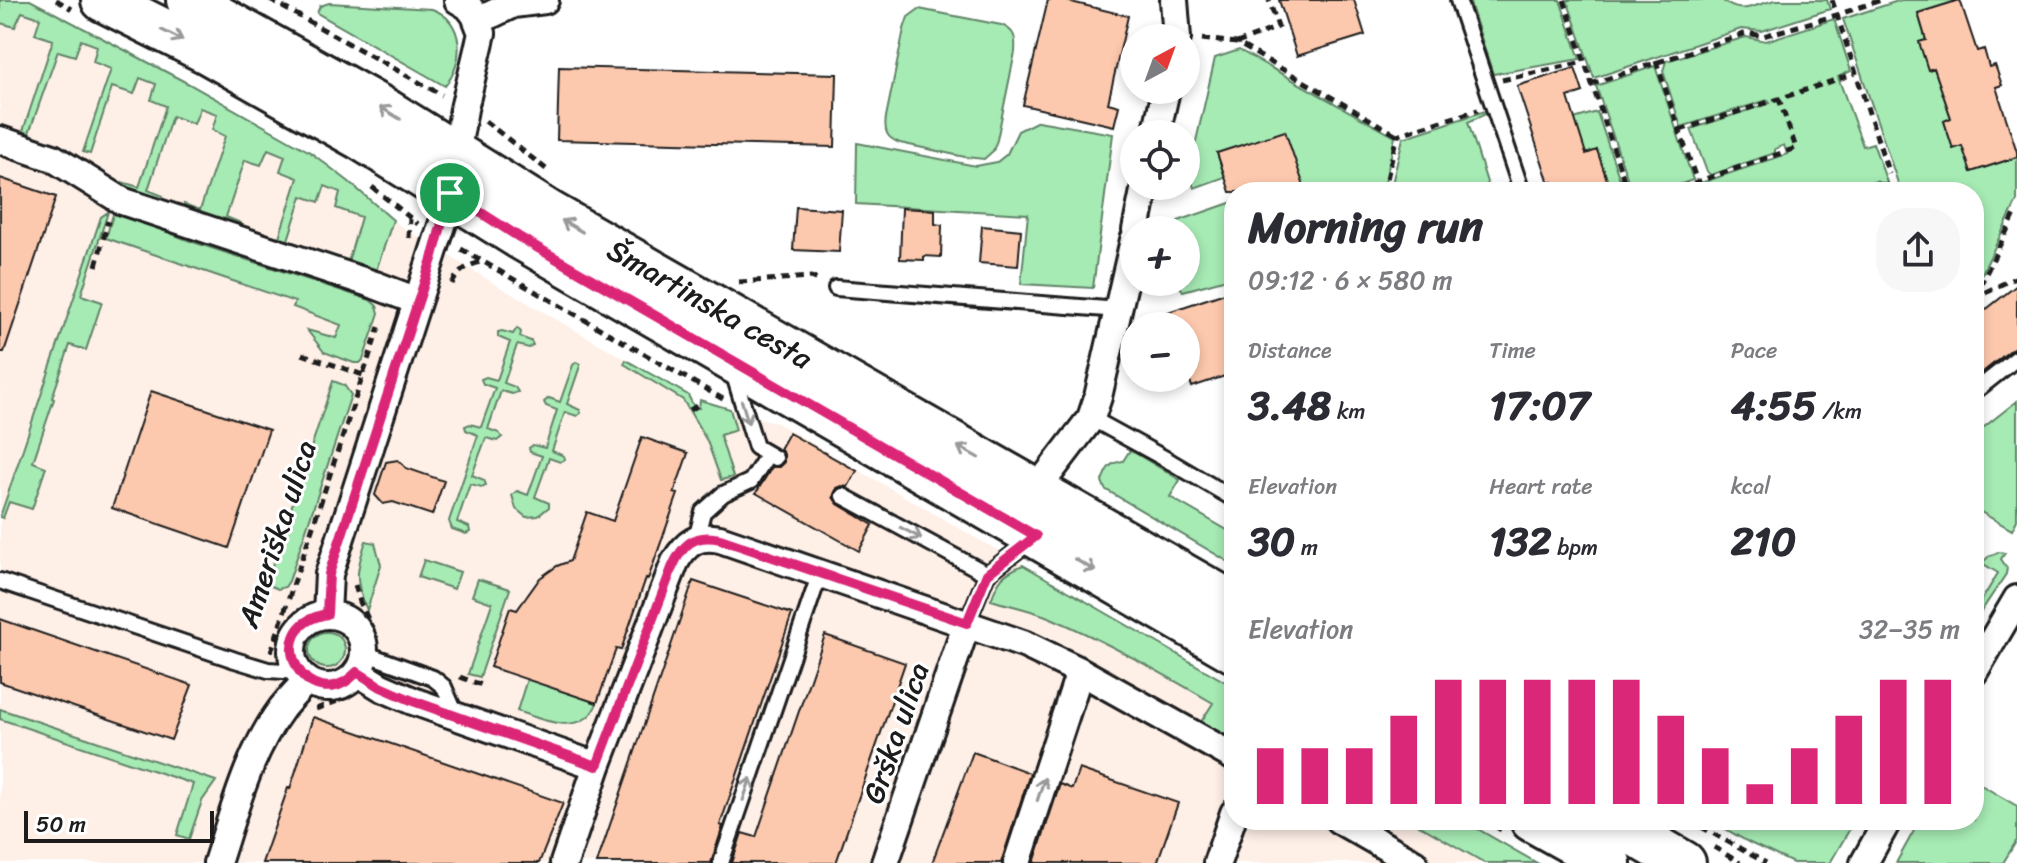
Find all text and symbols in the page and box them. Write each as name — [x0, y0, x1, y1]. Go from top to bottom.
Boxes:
north arrow — [1120, 24, 1200, 104]
map controls — [1120, 24, 1200, 392]
one-way arrow — [160, 28, 184, 43]
one-way arrow — [379, 104, 402, 120]
button: locate — [1120, 120, 1200, 200]
pin — [416, 159, 484, 227]
icon: arrive — [428, 171, 472, 215]
text: Morning run — [1248, 188, 1483, 266]
button: share — [1876, 208, 1960, 292]
button: + — [1120, 216, 1200, 296]
one-way arrow — [561, 218, 584, 234]
street label: Šmartinska cesta — [596, 224, 824, 385]
text: 09:12 · 6 × 580 m — [1248, 257, 1452, 303]
button: − — [1120, 312, 1200, 392]
text: Distance — [1248, 331, 1332, 370]
text: Time — [1489, 331, 1536, 370]
text: Pace — [1731, 331, 1777, 370]
text: 3.48 — [1248, 370, 1331, 441]
text: 17:07 — [1489, 370, 1590, 441]
text: 4:55 — [1731, 370, 1817, 441]
text: km — [1331, 392, 1365, 431]
text: /km — [1817, 392, 1862, 431]
one-way arrow — [739, 400, 754, 425]
street label: Ameriška ulica — [221, 433, 333, 636]
one-way arrow — [956, 444, 980, 459]
text: Elevation — [1248, 467, 1337, 506]
text: Heart rate — [1489, 467, 1593, 506]
text: kcal — [1731, 467, 1771, 506]
text: 30 — [1248, 506, 1295, 577]
text: 132 — [1489, 506, 1552, 577]
text: 210 — [1731, 506, 1796, 577]
one-way arrow — [899, 526, 923, 541]
text: m — [1295, 528, 1318, 567]
text: bpm — [1552, 528, 1598, 567]
one-way arrow — [1073, 557, 1096, 573]
text: Elevation — [1248, 606, 1353, 652]
text: 32–35 m — [1859, 606, 1960, 652]
street label: Grška ulica — [847, 655, 945, 811]
one-way arrow — [740, 777, 755, 802]
one-way arrow — [1035, 777, 1050, 802]
text: 50 m — [36, 805, 86, 844]
scale bar — [24, 807, 214, 843]

